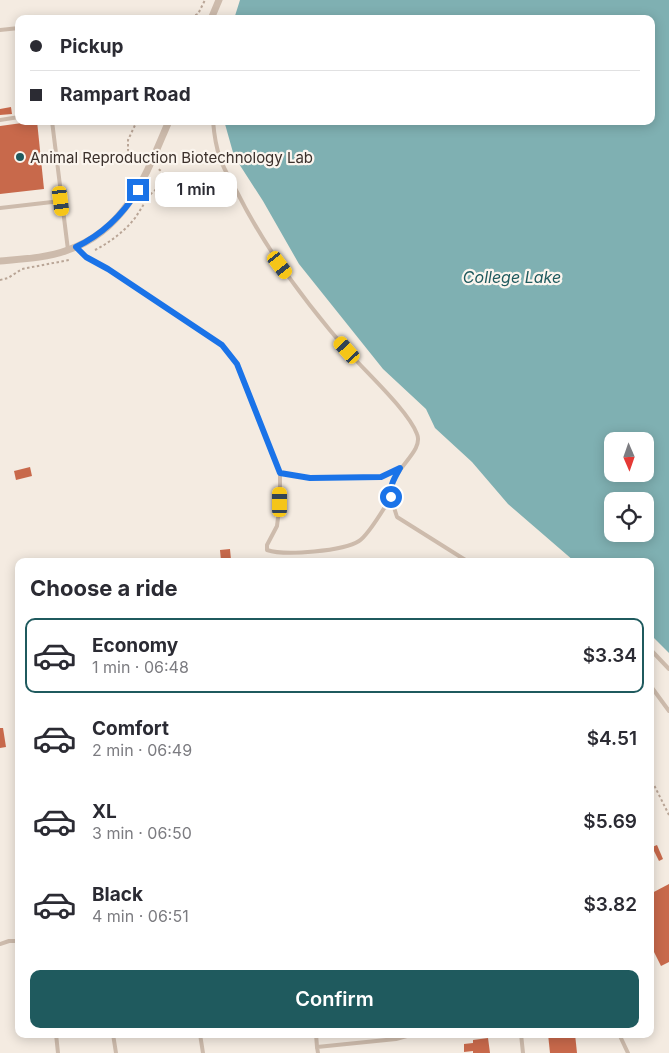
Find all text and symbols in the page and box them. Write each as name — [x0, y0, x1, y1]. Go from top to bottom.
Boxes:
text: Pickup — [60, 35, 123, 58]
text: Rampart Road — [60, 83, 191, 106]
place label: Animal Reproduction Biotechnology Lab — [30, 148, 313, 167]
marker: Animal Reproduction Biotechnology Lab — [14, 151, 26, 163]
callout: 1 min — [156, 172, 238, 208]
route end — [127, 179, 149, 201]
text: 1 min — [176, 179, 216, 199]
car — [51, 185, 70, 217]
car — [264, 249, 295, 281]
water label: College Lake — [463, 267, 561, 287]
car — [331, 334, 362, 366]
north arrow — [604, 432, 654, 482]
map controls — [604, 432, 654, 542]
route start — [380, 486, 402, 508]
car — [272, 487, 287, 517]
button: locate — [604, 492, 654, 542]
text: Choose a ride — [30, 575, 178, 601]
icon: car — [32, 633, 77, 678]
text: Economy — [92, 634, 178, 657]
text: $3.34 — [583, 644, 637, 667]
text: 1 min · 06:48 — [92, 657, 189, 677]
icon: car — [32, 716, 77, 761]
text: Comfort — [92, 717, 169, 740]
text: $4.51 — [587, 727, 637, 750]
text: 2 min · 06:49 — [92, 740, 192, 760]
icon: car — [32, 799, 77, 844]
text: XL — [92, 800, 117, 823]
text: $5.69 — [583, 810, 637, 833]
text: 3 min · 06:50 — [92, 823, 192, 843]
icon: car — [32, 882, 77, 927]
text: Black — [92, 883, 143, 906]
text: $3.82 — [583, 893, 637, 916]
text: 4 min · 06:51 — [92, 906, 189, 926]
button: Confirm — [30, 970, 639, 1028]

